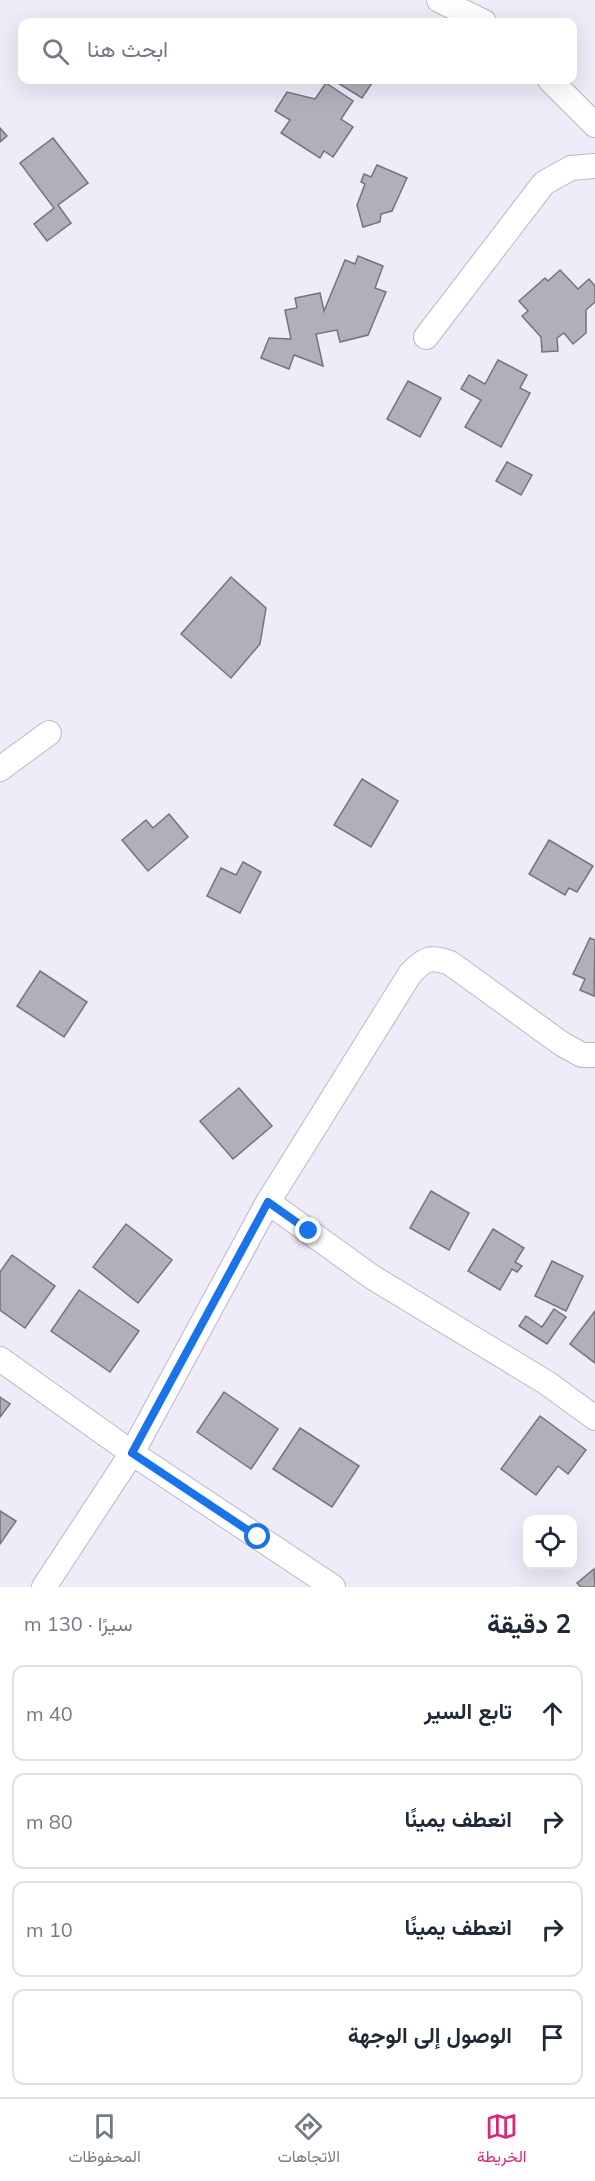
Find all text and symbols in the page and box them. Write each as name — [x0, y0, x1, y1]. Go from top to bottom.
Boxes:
search box — [18, 18, 577, 84]
icon: search — [39, 35, 72, 68]
text: ابحث هنا — [87, 35, 168, 63]
route end — [295, 1217, 321, 1243]
map controls — [523, 1515, 577, 1569]
button: locate — [523, 1515, 577, 1569]
route start — [244, 1523, 270, 1549]
text: 2 دقيقة — [487, 1607, 571, 1640]
text: سيرًا · 130 m — [24, 1611, 133, 1636]
text: تابع السير — [424, 1697, 512, 1725]
icon: ahead — [536, 1697, 569, 1730]
text: 40 m — [26, 1701, 73, 1726]
text: انعطف يمينًا — [405, 1805, 512, 1833]
icon: right — [536, 1805, 569, 1838]
text: 80 m — [26, 1809, 73, 1834]
text: انعطف يمينًا — [405, 1913, 512, 1941]
icon: right — [536, 1913, 569, 1946]
text: 10 m — [26, 1917, 73, 1942]
text: الوصول إلى الوجهة — [348, 2021, 512, 2049]
icon: arrive — [536, 2021, 569, 2054]
tab: المحفوظات — [69, 2110, 141, 2171]
tab: الاتجاهات — [278, 2110, 340, 2171]
tab: الخريطة — [477, 2110, 526, 2171]

